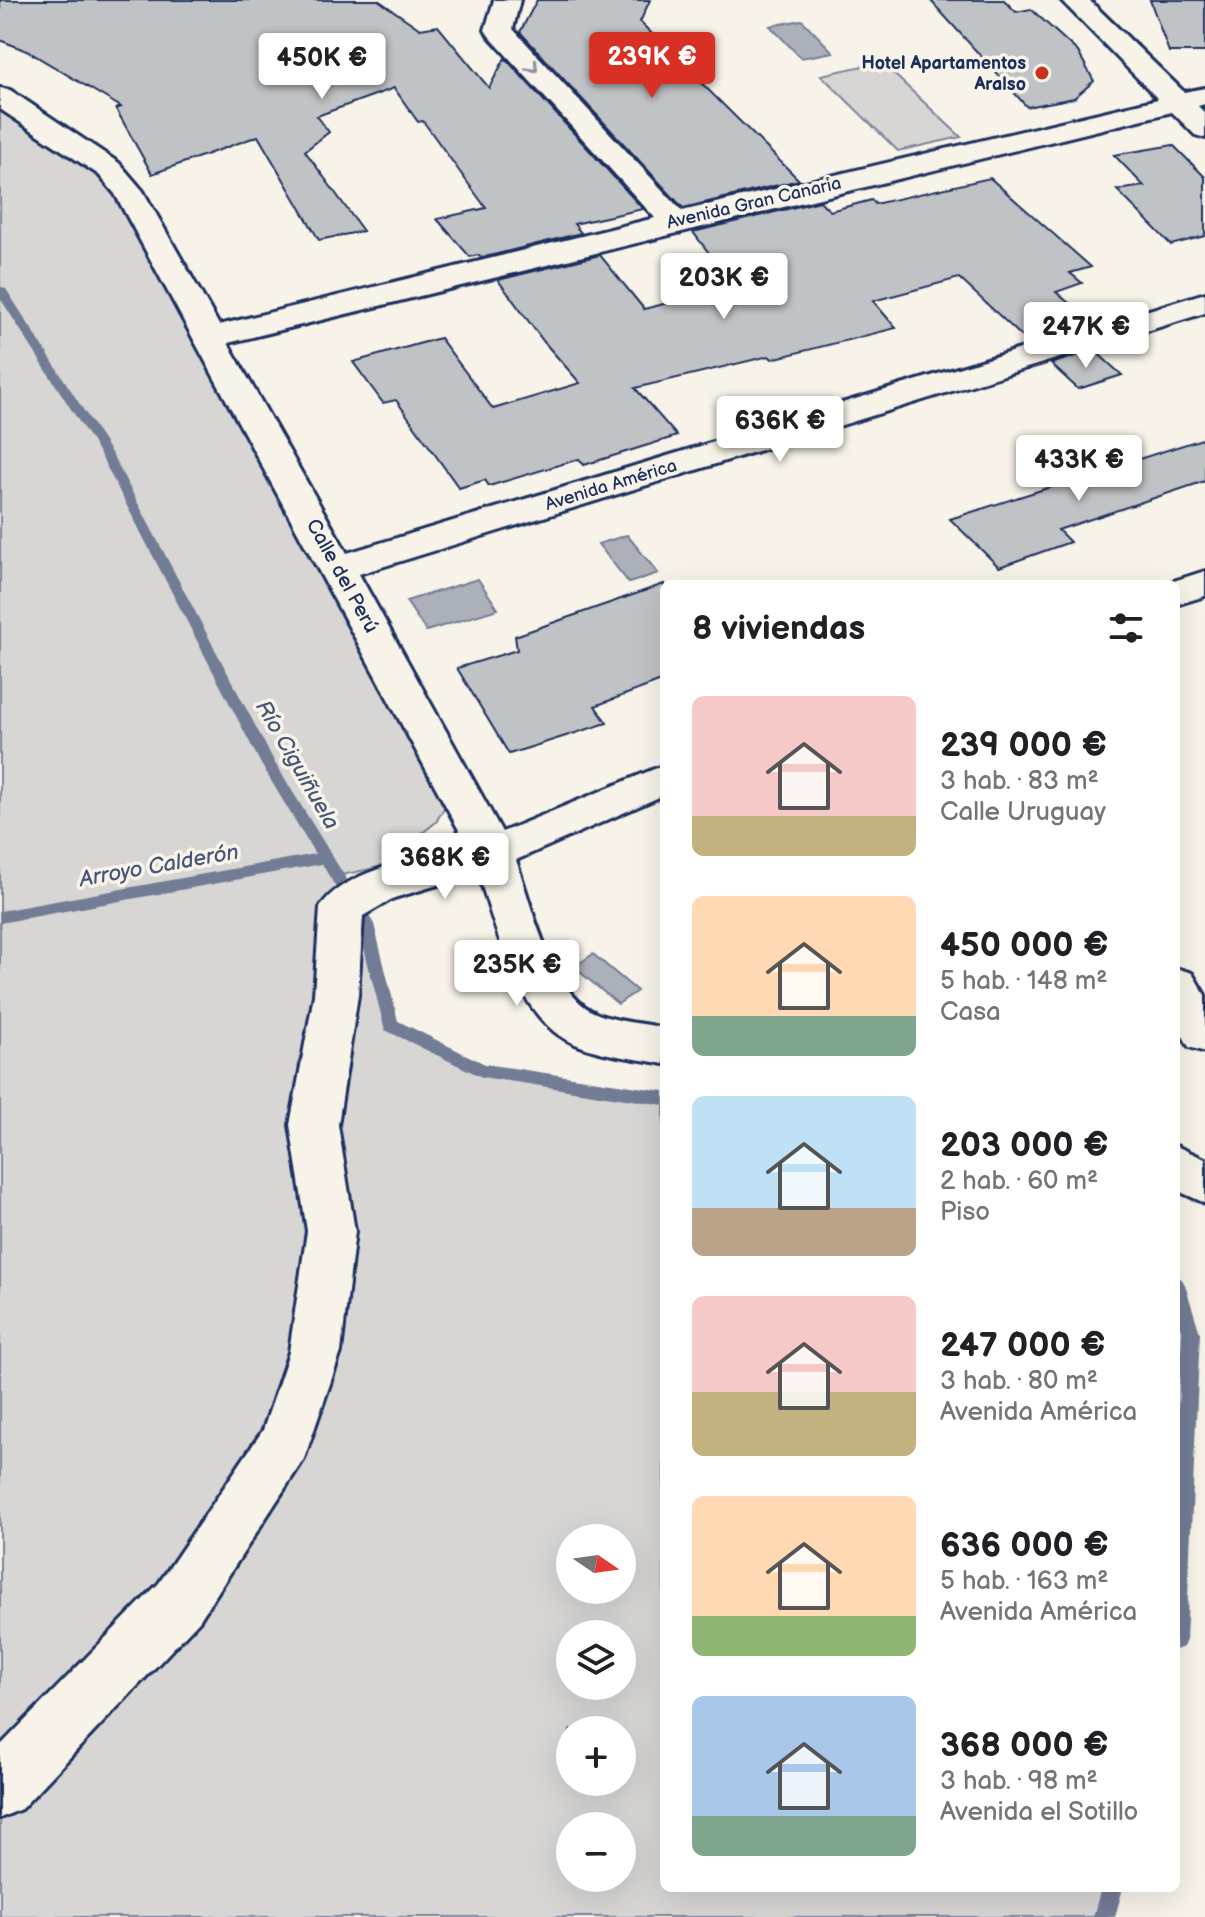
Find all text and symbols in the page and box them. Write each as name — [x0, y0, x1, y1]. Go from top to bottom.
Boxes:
pin: 239K € — [587, 32, 717, 100]
pin: 450K € — [257, 33, 387, 101]
text: 239K € — [607, 42, 697, 73]
text: 450K € — [277, 43, 367, 74]
place label: Hotel Apartamentos Aralso — [861, 53, 1026, 95]
one-way arrow — [524, 58, 539, 72]
marker: Hotel Apartamentos Aralso — [1033, 64, 1051, 82]
street label: Avenida Gran Canaria — [665, 173, 843, 233]
pin: 203K € — [659, 253, 789, 321]
text: 203K € — [679, 263, 769, 294]
pin: 247K € — [1021, 302, 1151, 370]
text: 247K € — [1042, 312, 1130, 343]
pin: 636K € — [715, 396, 845, 464]
text: 636K € — [734, 406, 826, 437]
pin: 433K € — [1014, 435, 1144, 503]
text: 433K € — [1034, 445, 1124, 476]
street label: Avenida América — [543, 455, 679, 515]
street label: Calle del Perú — [301, 515, 383, 637]
icon: filters — [1104, 606, 1148, 650]
text: 8 viviendas — [692, 608, 865, 649]
water label: Río Ciguiñuela — [249, 696, 345, 834]
text: 239 000 € — [940, 725, 1107, 766]
icon: home — [756, 728, 852, 824]
text: 3 hab. · 83 m² — [940, 766, 1099, 797]
text: Calle Uruguay — [940, 797, 1106, 828]
pin: 368K € — [380, 833, 510, 901]
water label: Arroyo Calderón — [76, 839, 241, 893]
text: 368K € — [400, 843, 490, 874]
text: 450 000 € — [940, 925, 1108, 966]
icon: home — [756, 928, 852, 1024]
pin: 235K € — [452, 940, 582, 1008]
text: 235K € — [472, 950, 562, 981]
text: 5 hab. · 148 m² — [940, 966, 1108, 997]
text: Casa — [940, 997, 1001, 1028]
text: 203 000 € — [940, 1125, 1108, 1166]
icon: home — [756, 1128, 852, 1224]
text: 2 hab. · 60 m² — [940, 1166, 1098, 1197]
text: Piso — [940, 1197, 990, 1228]
text: 247 000 € — [940, 1325, 1105, 1366]
icon: home — [756, 1328, 852, 1424]
text: 3 hab. · 80 m² — [940, 1366, 1098, 1397]
text: Avenida América — [940, 1397, 1137, 1428]
north arrow — [556, 1524, 636, 1604]
map controls — [556, 1524, 636, 1892]
text: 636 000 € — [940, 1525, 1109, 1566]
icon: home — [756, 1528, 852, 1624]
text: 5 hab. · 163 m² — [940, 1566, 1108, 1597]
text: Avenida América — [940, 1597, 1137, 1628]
button: layers — [556, 1620, 636, 1700]
button: + — [556, 1716, 636, 1796]
text: 368 000 € — [940, 1725, 1108, 1766]
icon: home — [756, 1728, 852, 1824]
text: 3 hab. · 98 m² — [940, 1766, 1098, 1797]
text: Avenida el Sotillo — [940, 1797, 1138, 1828]
button: − — [556, 1812, 636, 1892]

